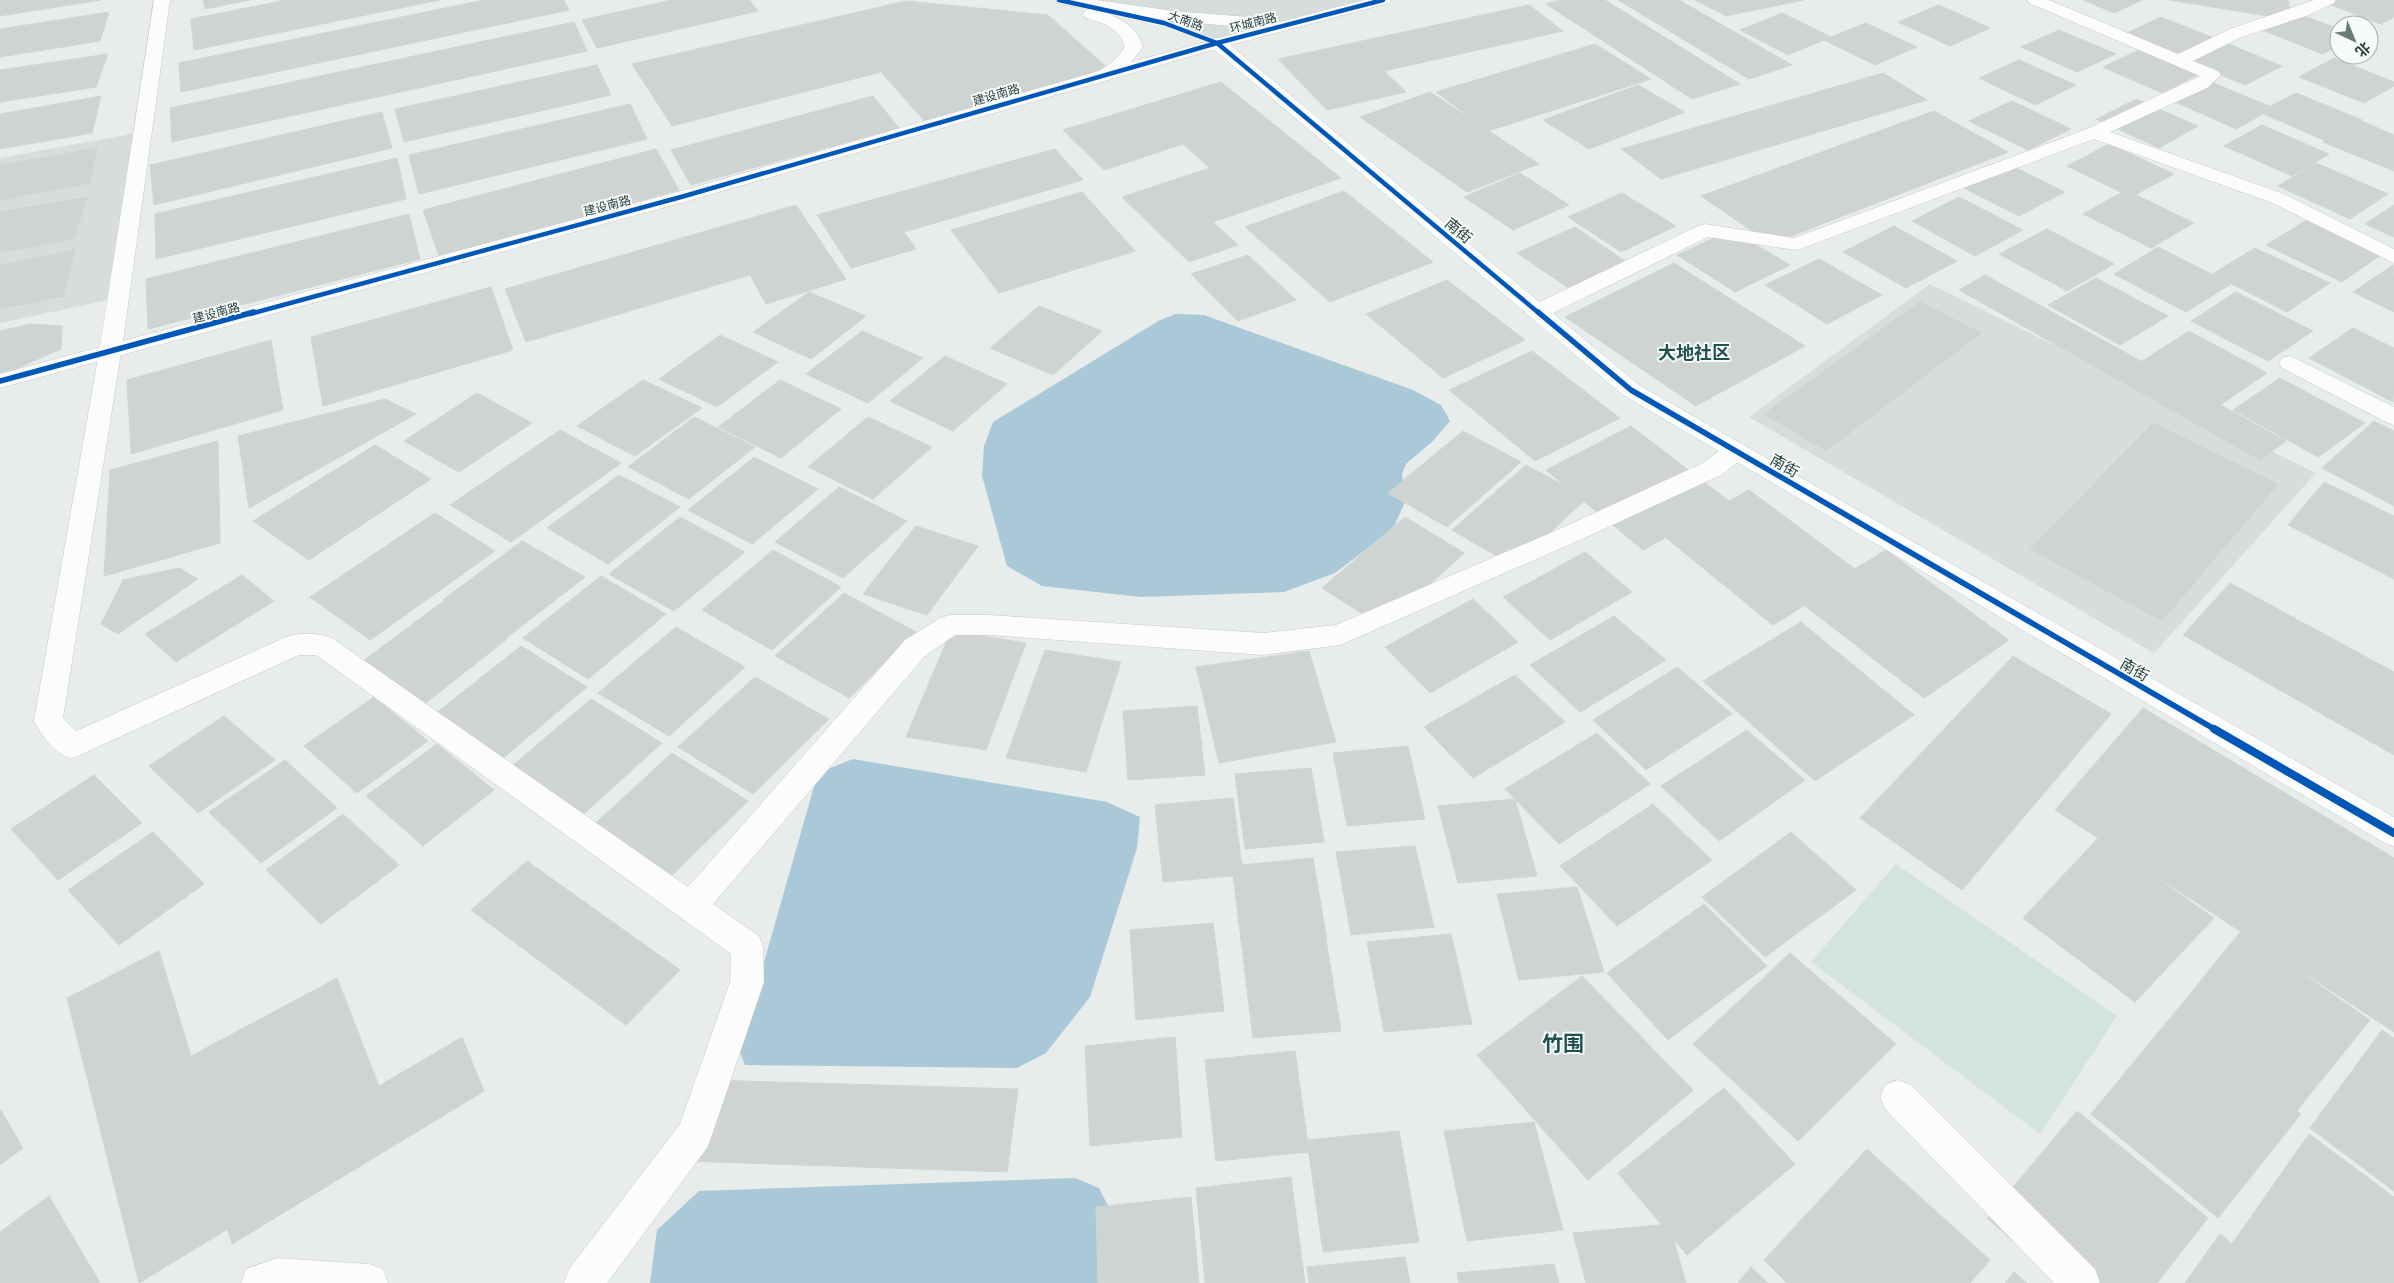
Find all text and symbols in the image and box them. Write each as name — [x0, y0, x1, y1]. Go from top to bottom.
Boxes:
street label: 大南路 — [1167, 8, 1205, 32]
street label: 环城南路 — [1228, 9, 1278, 35]
north arrow — [2329, 15, 2379, 65]
text: 北 — [2352, 39, 2374, 61]
street label: 建设南路 — [971, 81, 1021, 107]
street label: 建设南路 — [582, 192, 632, 218]
street label: 南街 — [1442, 213, 1476, 247]
street label: 建设南路 — [191, 299, 241, 325]
district label: 大地社区 — [1658, 341, 1730, 363]
street label: 南街 — [1768, 450, 1802, 480]
street label: 南街 — [2118, 654, 2152, 684]
district label: 竹围 — [1542, 1030, 1584, 1055]

